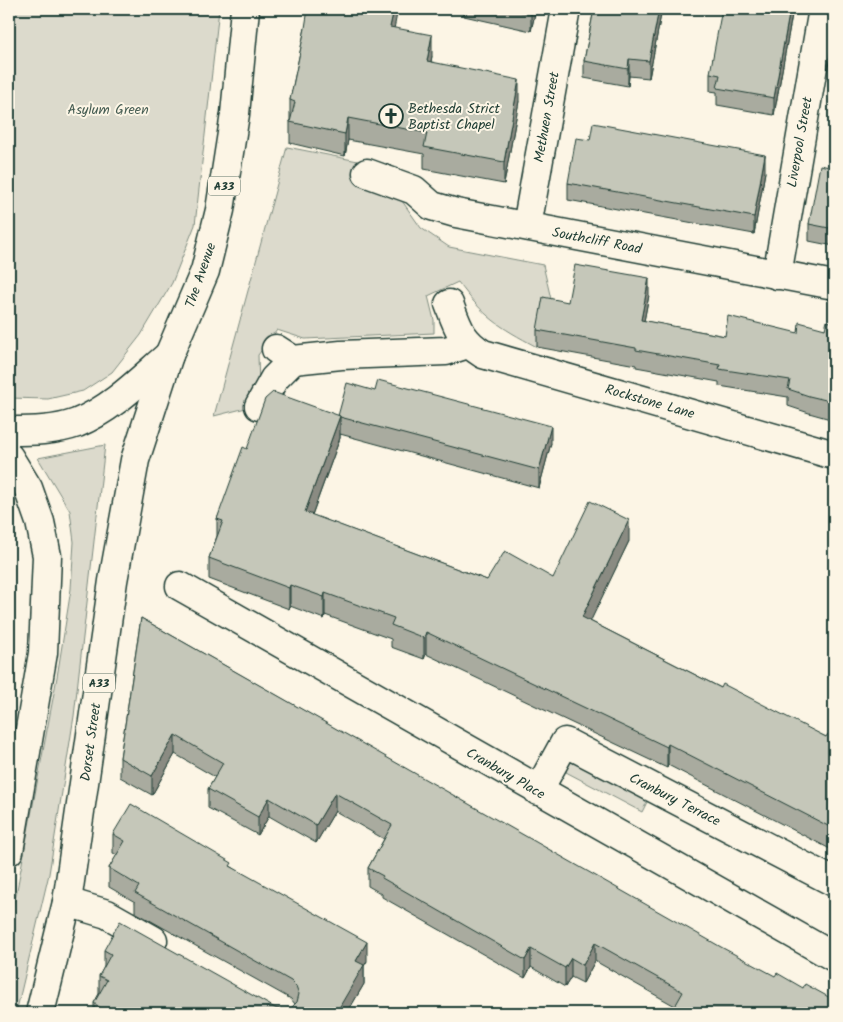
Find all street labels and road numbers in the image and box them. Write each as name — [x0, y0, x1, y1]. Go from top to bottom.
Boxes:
street label: Methuen Street — [528, 69, 566, 164]
street label: Liverpool Street — [781, 95, 819, 189]
road number: A33 — [208, 177, 240, 196]
street label: Southcliff Road — [550, 222, 644, 261]
street label: The Avenue — [179, 239, 223, 311]
street label: Rockstone Lane — [602, 379, 698, 425]
road number: A33 — [83, 674, 115, 692]
street label: Dorset Street — [75, 701, 107, 783]
street label: Cranbury Place — [462, 742, 550, 806]
street label: Cranbury Terrace — [625, 767, 725, 833]

